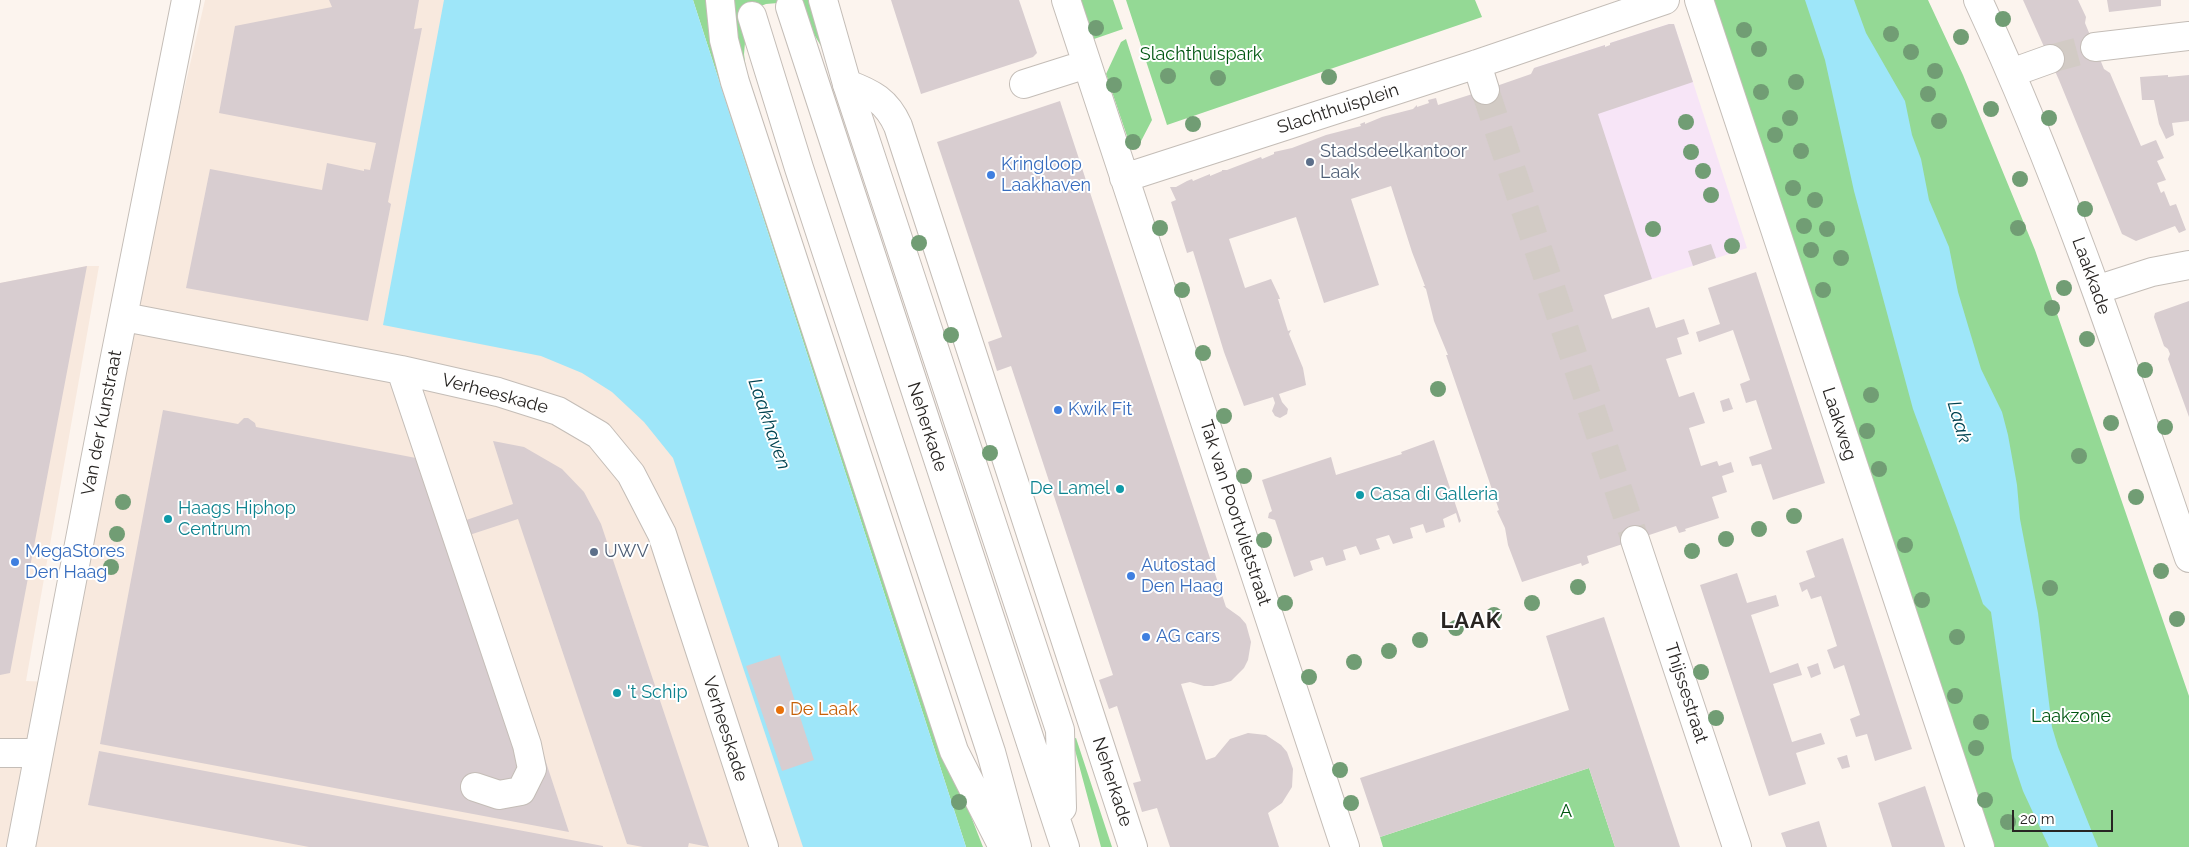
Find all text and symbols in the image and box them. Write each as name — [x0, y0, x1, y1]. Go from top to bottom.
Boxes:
park label: Slachthuispark — [1140, 44, 1262, 66]
street label: Slachthuisplein — [1274, 79, 1402, 139]
place label: Stadsdeelkantoor Laak — [1320, 141, 1467, 183]
place label: Kringloop Laakhaven — [1001, 154, 1091, 196]
marker: Stadsdeelkantoor Laak — [1304, 156, 1316, 168]
marker: Kringloop Laakhaven — [985, 169, 997, 181]
street label: Laakkade — [2067, 234, 2115, 318]
street label: Van der Kunstraat — [77, 348, 127, 498]
street label: Verheeskade — [439, 369, 551, 419]
water label: Laakhaven — [743, 375, 795, 473]
street label: Neherkade — [902, 380, 952, 474]
street label: Laakweg — [1817, 385, 1861, 463]
water label: Laak — [1942, 398, 1976, 446]
place label: Kwik Fit — [1068, 399, 1132, 421]
marker: Kwik Fit — [1052, 404, 1064, 416]
street label: Tak van Poortvlietstraat — [1195, 418, 1275, 608]
place label: De Lamel — [1030, 478, 1110, 500]
marker: De Lamel — [1114, 483, 1126, 495]
place label: Casa di Galleria — [1370, 484, 1498, 506]
marker: Casa di Galleria — [1354, 489, 1366, 501]
place label: Haags Hiphop Centrum — [178, 498, 296, 540]
marker: Haags Hiphop Centrum — [162, 513, 174, 525]
place label: MegaStores Den Haag — [25, 541, 125, 584]
place label: UWV — [604, 541, 649, 563]
marker: UWV — [588, 546, 600, 558]
place label: Autostad Den Haag — [1141, 555, 1223, 598]
marker: MegaStores Den Haag — [9, 556, 21, 568]
marker: Autostad Den Haag — [1125, 570, 1137, 582]
district label: LAAK — [1440, 608, 1502, 634]
place label: AG cars — [1156, 626, 1220, 648]
marker: AG cars — [1140, 631, 1152, 643]
street label: Thijssestraat — [1660, 640, 1712, 746]
street label: Verheeskade — [698, 674, 752, 784]
place label: 't Schip — [627, 682, 687, 704]
marker: 't Schip — [611, 687, 623, 699]
place label: De Laak — [790, 699, 858, 721]
marker: De Laak — [774, 704, 786, 716]
park label: Laakzone — [2031, 706, 2111, 728]
street label: Neherkade — [1087, 735, 1137, 829]
scale bar — [2014, 800, 2115, 832]
park label: A — [1560, 801, 1572, 823]
text: 20 m — [2020, 810, 2055, 828]

